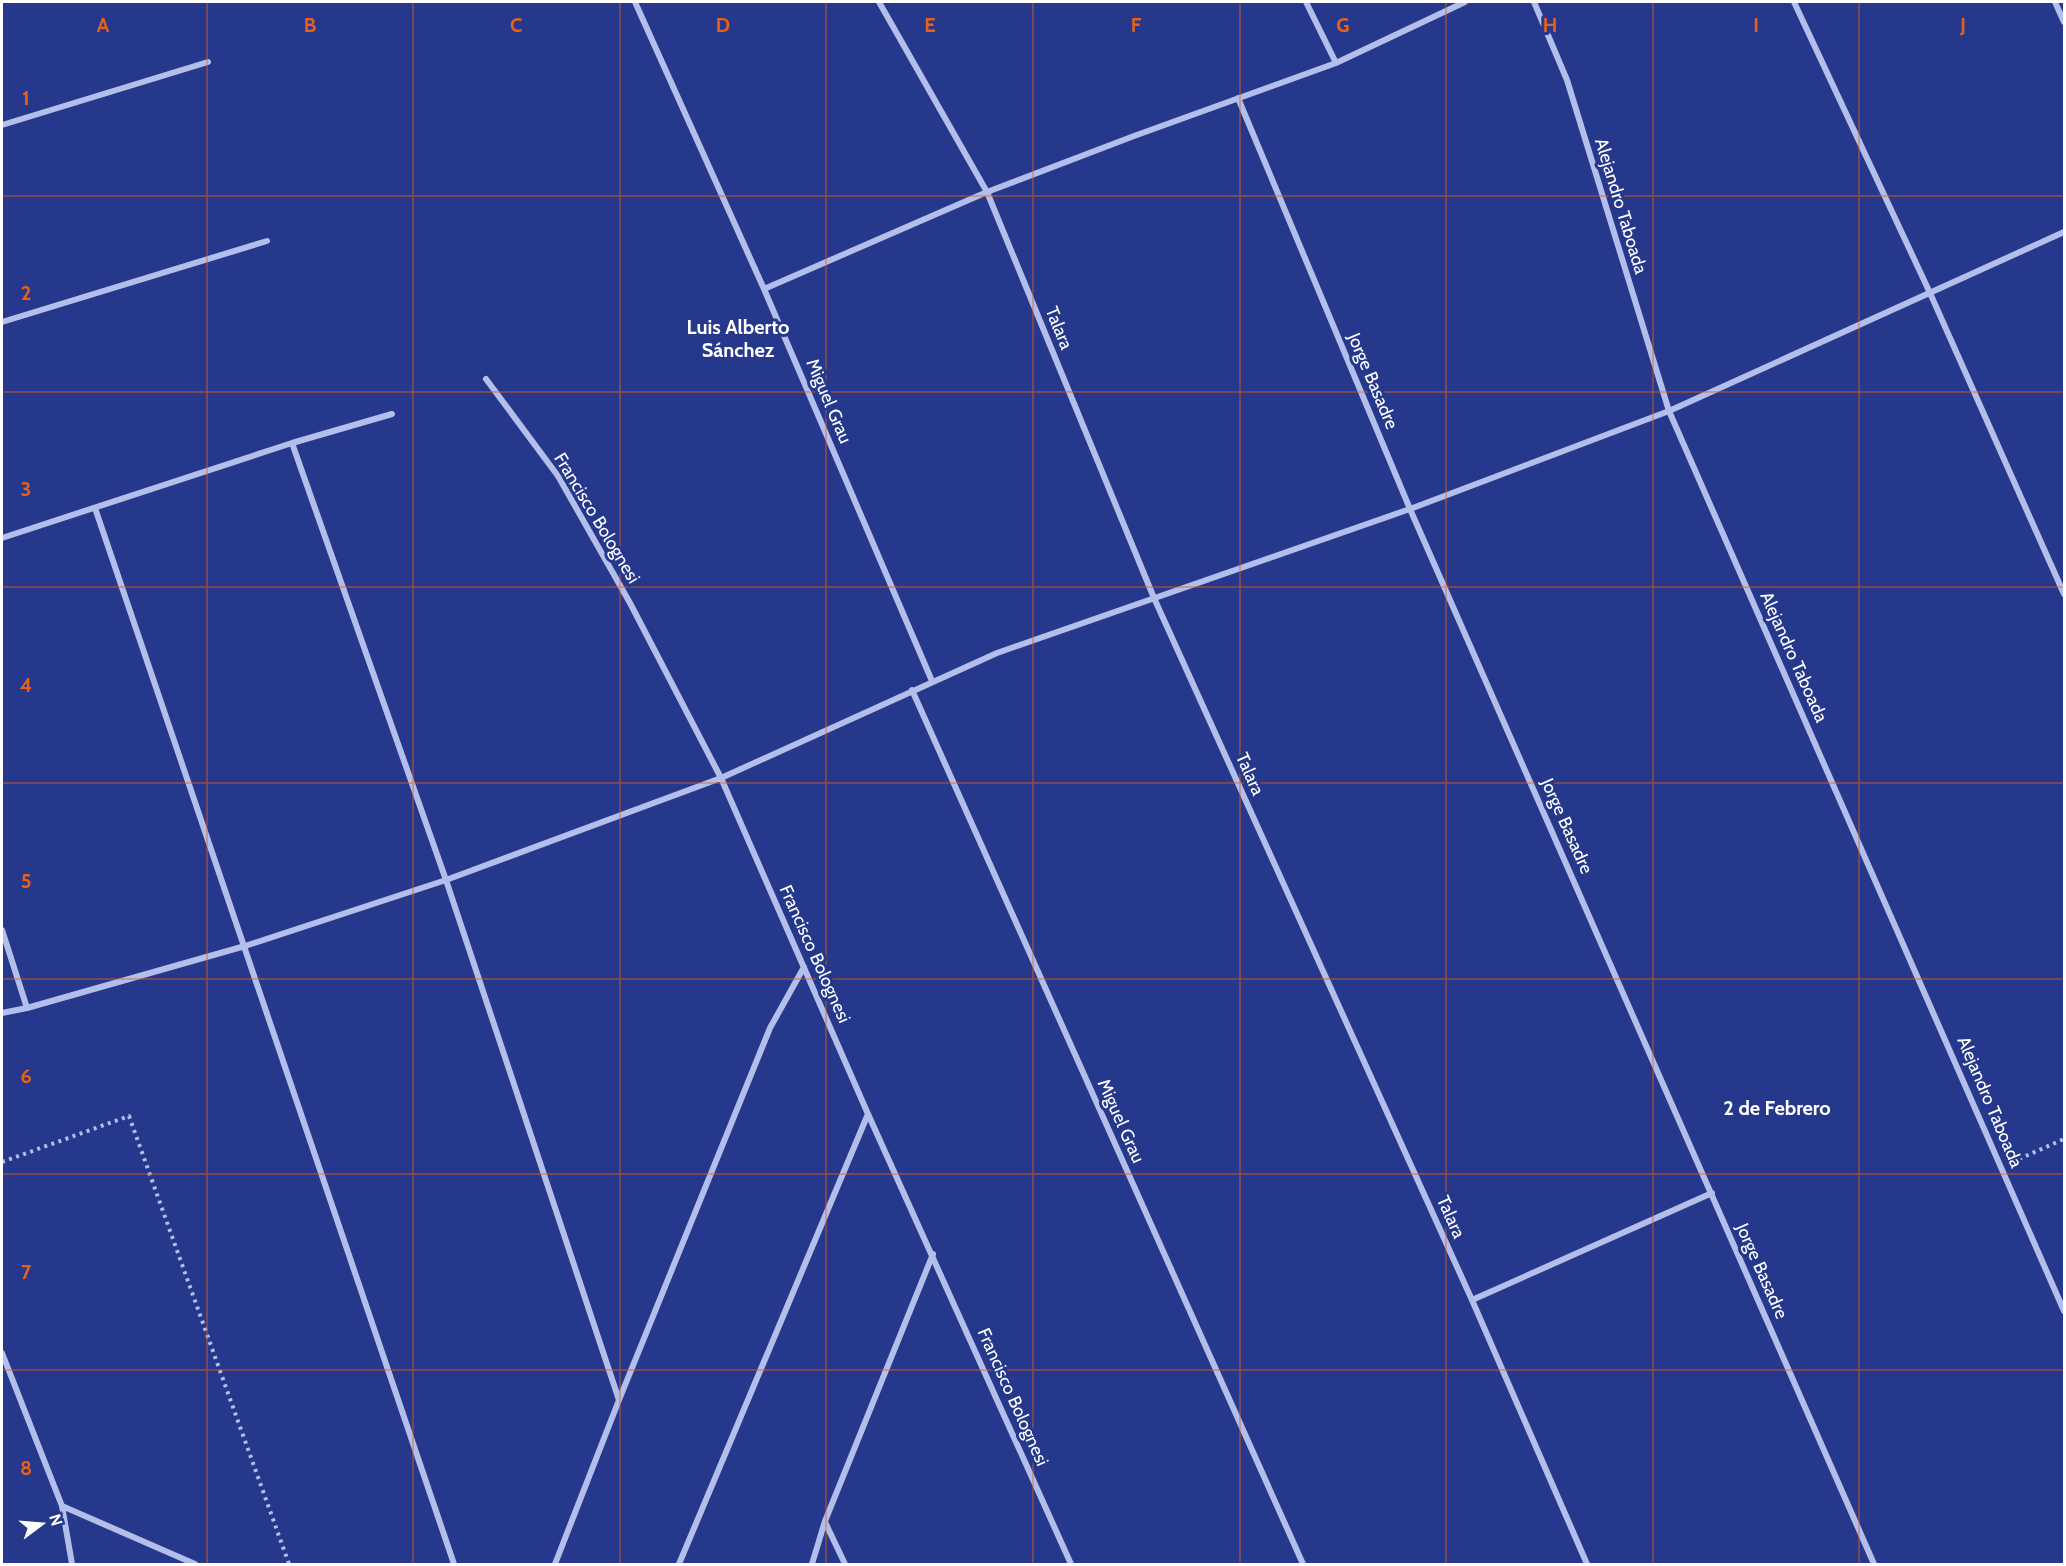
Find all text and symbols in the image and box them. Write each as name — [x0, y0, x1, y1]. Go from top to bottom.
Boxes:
text: A — [97, 13, 110, 37]
text: B — [304, 13, 316, 37]
text: C — [510, 13, 522, 37]
text: D — [716, 13, 730, 37]
text: E — [924, 13, 936, 37]
text: F — [1131, 13, 1142, 37]
text: G — [1336, 13, 1350, 37]
text: H — [1543, 13, 1557, 37]
text: I — [1753, 13, 1759, 37]
text: J — [1959, 13, 1966, 37]
text: 1 — [22, 86, 30, 110]
street label: Alejandro Taboada — [1590, 136, 1652, 277]
text: 2 — [21, 281, 31, 305]
street label: Talara — [1041, 303, 1078, 353]
district label: Luis Alberto Sánchez — [687, 315, 789, 362]
street label: Jorge Basadre — [1343, 329, 1403, 432]
street label: Miguel Grau — [801, 355, 857, 447]
street label: Francisco Bolognesi — [549, 449, 645, 587]
text: 3 — [21, 477, 31, 501]
street label: Alejandro Taboada — [1755, 588, 1833, 726]
text: 4 — [20, 673, 32, 697]
street label: Talara — [1231, 749, 1269, 799]
street label: Jorge Basadre — [1536, 774, 1598, 877]
text: 5 — [21, 869, 31, 893]
street label: Francisco Bolognesi — [775, 882, 855, 1026]
street label: Alejandro Taboada — [1952, 1033, 2028, 1171]
text: 6 — [20, 1064, 32, 1088]
street label: Miguel Grau — [1093, 1076, 1149, 1166]
district label: 2 de Febrero — [1723, 1096, 1831, 1120]
street label: Talara — [1432, 1192, 1470, 1242]
street label: Jorge Basadre — [1731, 1219, 1793, 1322]
text: 7 — [21, 1260, 32, 1284]
street label: Francisco Bolognesi — [973, 1325, 1053, 1469]
text: 8 — [20, 1456, 32, 1480]
north arrow — [12, 1494, 72, 1554]
text: N — [45, 1512, 67, 1528]

